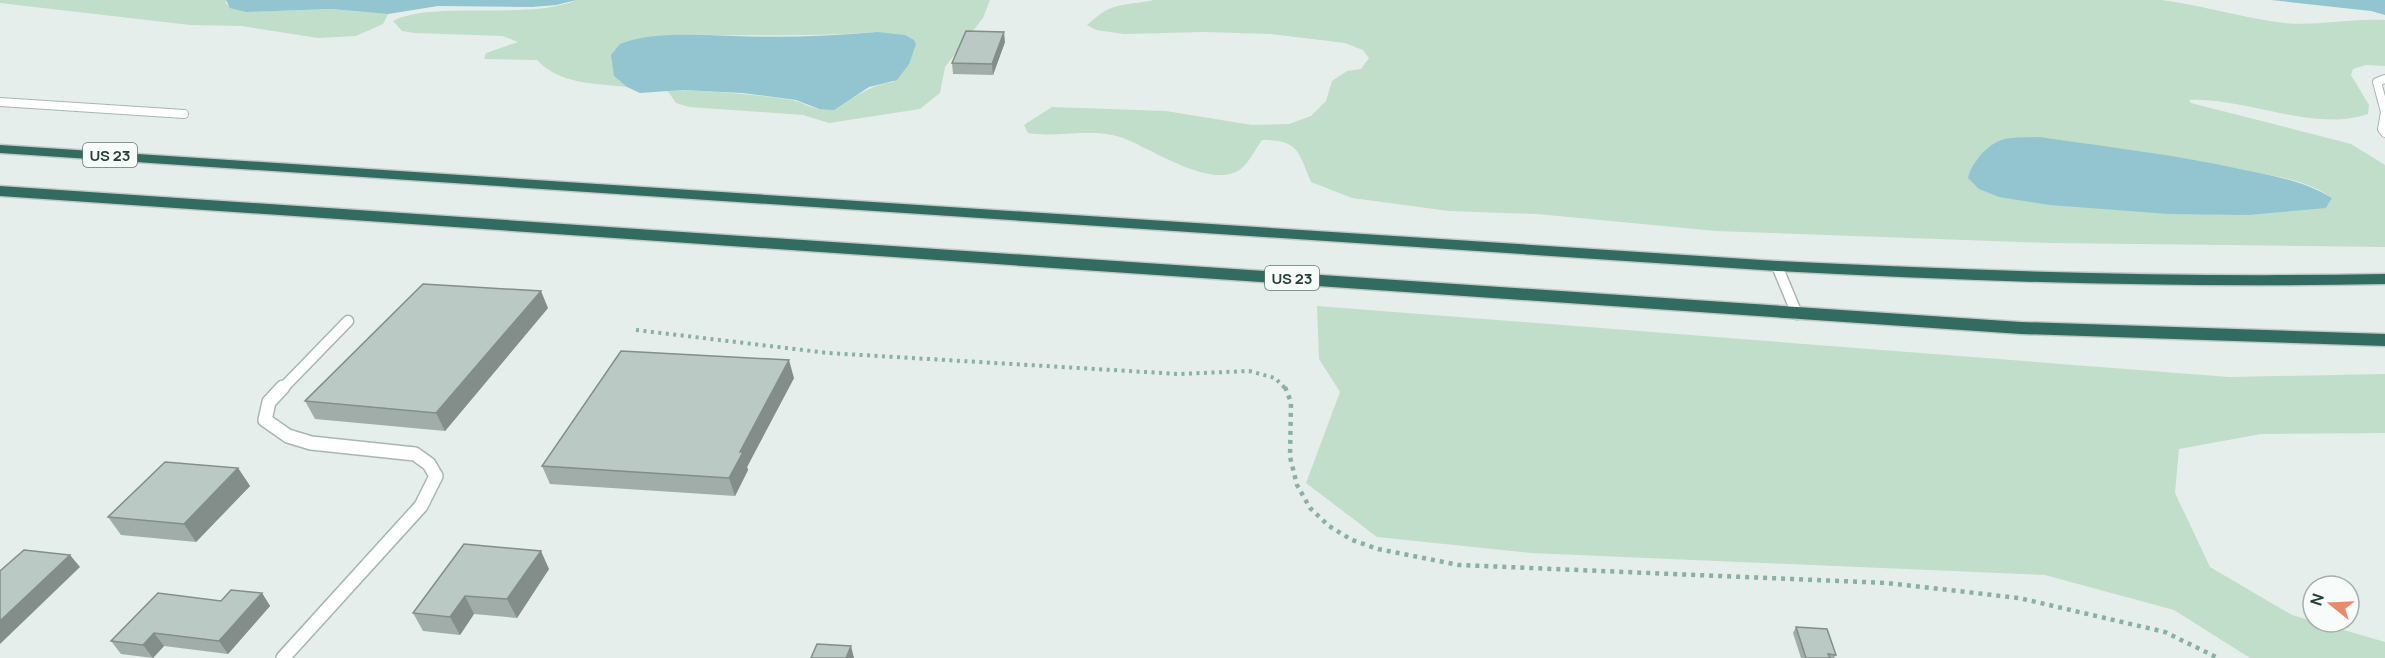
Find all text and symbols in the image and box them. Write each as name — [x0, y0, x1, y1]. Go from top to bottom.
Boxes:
road number: US 23 — [83, 143, 137, 167]
road number: US 23 — [1265, 266, 1319, 290]
north arrow — [2301, 574, 2361, 634]
text: N — [2304, 590, 2329, 608]

